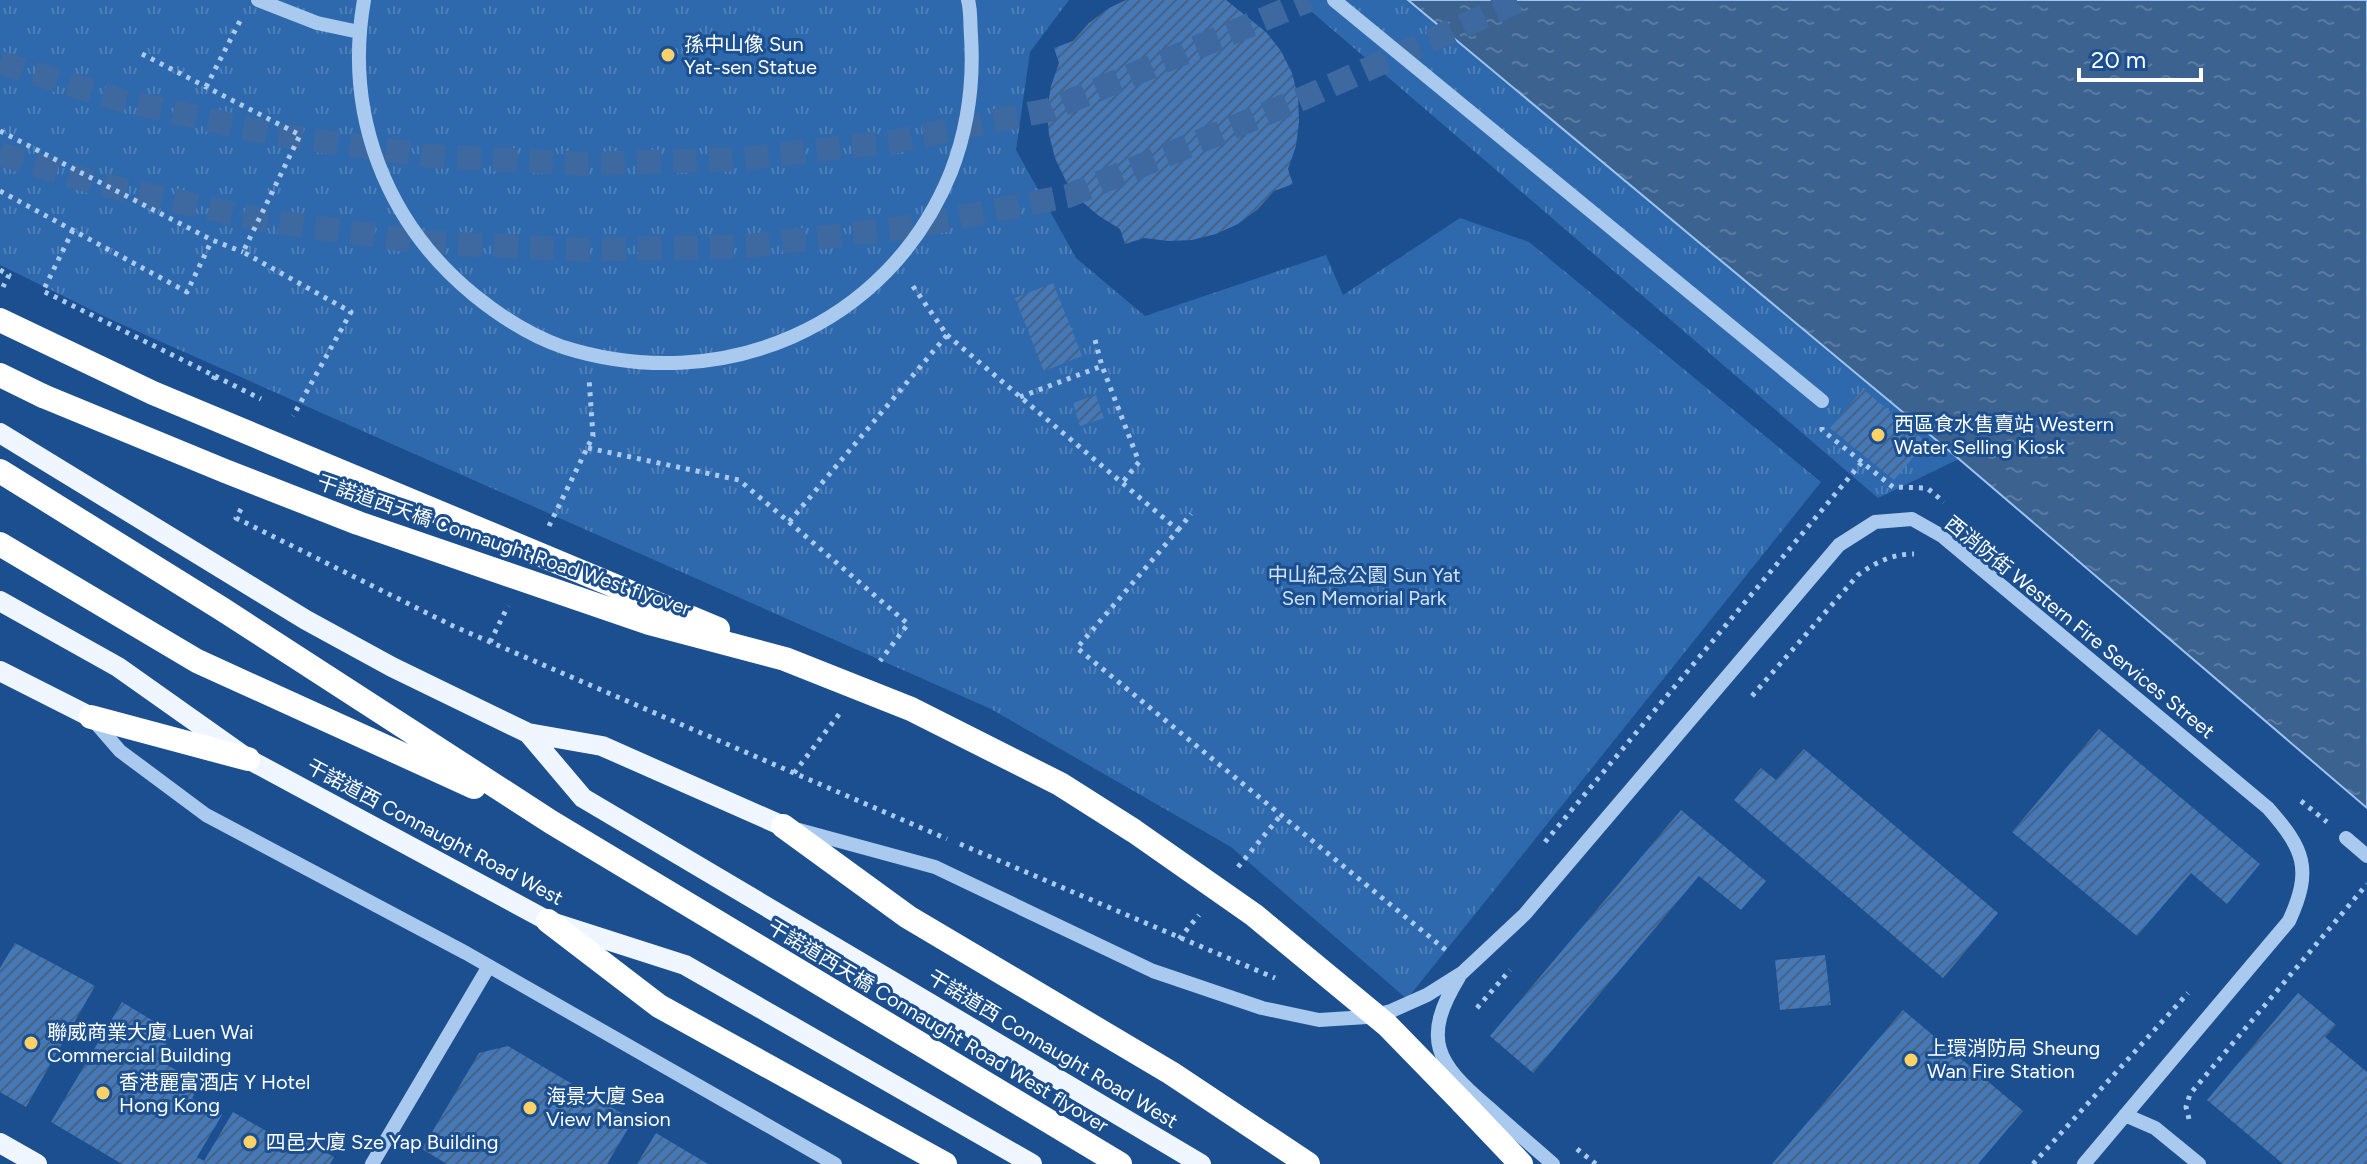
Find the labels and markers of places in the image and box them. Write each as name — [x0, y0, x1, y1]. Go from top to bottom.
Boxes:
place label: 孫中山像 Sun Yat-sen Statue — [684, 32, 817, 79]
marker: 孫中山像 Sun Yat-sen Statue — [659, 46, 677, 64]
place label: 西區食水售賣站 Western Water Selling Kiosk — [1894, 412, 2114, 459]
marker: 西區食水售賣站 Western Water Selling Kiosk — [1869, 426, 1887, 444]
place label: 聯威商業大廈 Luen Wai Commercial Building — [47, 1020, 254, 1067]
marker: 聯威商業大廈 Luen Wai Commercial Building — [22, 1034, 40, 1052]
place label: 上環消防局 Sheung Wan Fire Station — [1927, 1036, 2100, 1083]
marker: 上環消防局 Sheung Wan Fire Station — [1902, 1051, 1920, 1069]
place label: 香港麗富酒店 Y Hotel Hong Kong — [119, 1070, 310, 1117]
marker: 香港麗富酒店 Y Hotel Hong Kong — [94, 1084, 112, 1102]
place label: 海景大廈 Sea View Mansion — [546, 1084, 671, 1131]
marker: 海景大廈 Sea View Mansion — [521, 1099, 539, 1117]
place label: 四邑大廈 Sze Yap Building — [266, 1130, 498, 1154]
marker: 四邑大廈 Sze Yap Building — [241, 1133, 259, 1151]

